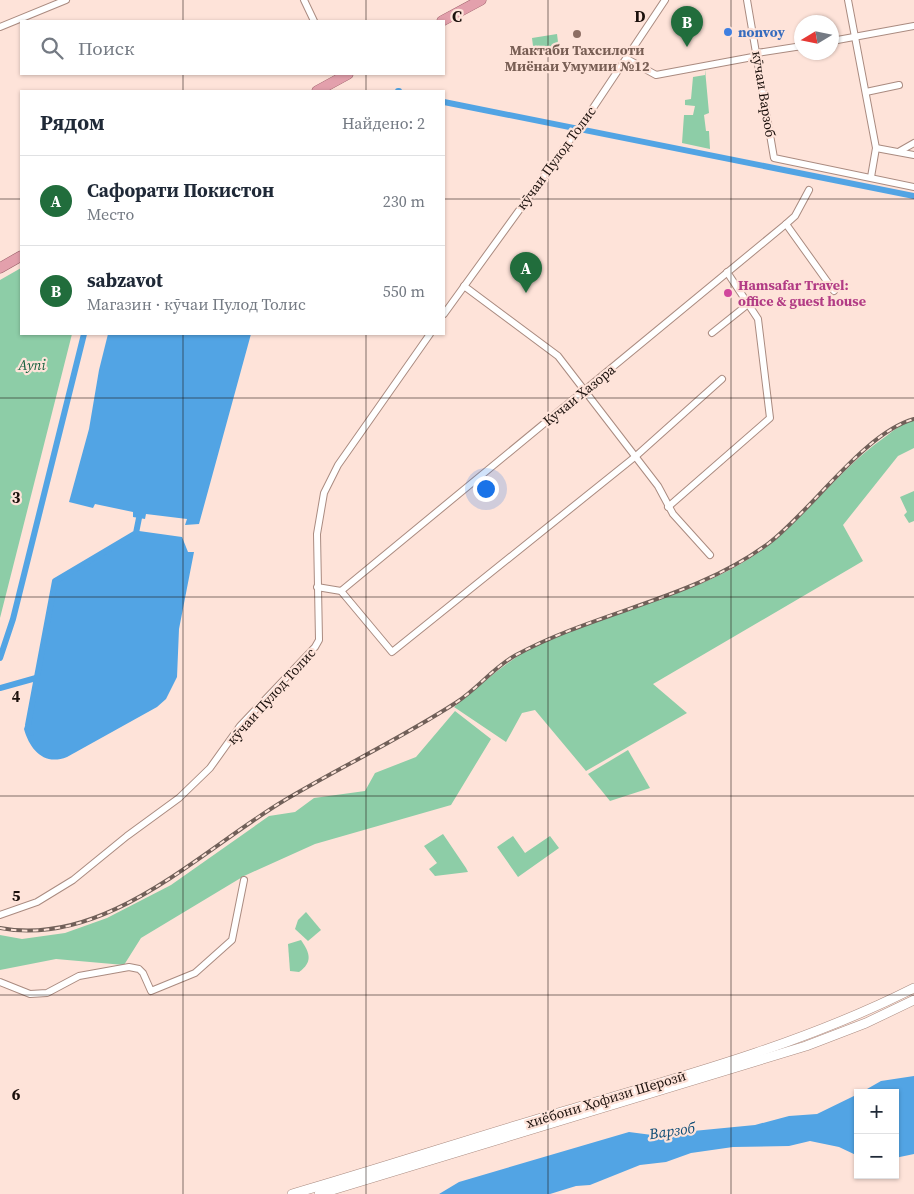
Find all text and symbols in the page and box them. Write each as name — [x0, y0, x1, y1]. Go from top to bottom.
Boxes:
text: C — [452, 5, 462, 27]
text: D — [634, 5, 646, 27]
pin: B — [671, 6, 703, 47]
north arrow — [794, 15, 839, 60]
search box — [20, 20, 445, 75]
place label: nonvoy — [738, 22, 786, 42]
marker: nonvoy — [722, 26, 734, 38]
marker: Мактаби Тахсилоти Миёнаи Умумии №12 — [571, 28, 583, 40]
icon: search — [38, 34, 66, 62]
text: Поиск — [78, 35, 135, 61]
place label: Мактаби Тахсилоти Миёнаи Умумии №12 — [504, 40, 650, 76]
street label: кӯчаи Варзоб — [747, 49, 781, 139]
street label: кӯчаи Пулод Толис — [511, 102, 601, 214]
text: Рядом — [40, 108, 105, 137]
text: Найдено: 2 — [342, 112, 425, 134]
text: Сафорати Покистон — [87, 177, 274, 203]
text: A — [51, 190, 61, 212]
text: 230 m — [383, 190, 425, 212]
text: Место — [87, 203, 134, 225]
pin: A — [510, 252, 542, 293]
text: sabzavot — [87, 267, 163, 293]
place label: Hamsafar Travel: office & guest house — [738, 275, 866, 311]
text: B — [51, 280, 61, 302]
text: 550 m — [383, 280, 425, 302]
marker: Hamsafar Travel: office & guest house — [722, 287, 734, 299]
text: Магазин · кӯчаи Пулод Толис — [87, 293, 306, 315]
park label: Ayni — [17, 355, 47, 375]
street label: Кучаи Хазора — [539, 359, 620, 430]
your location — [473, 476, 499, 502]
text: 3 — [12, 486, 21, 508]
street label: кӯчаи Пулод Толис — [222, 643, 320, 749]
text: 4 — [12, 685, 21, 707]
text: 5 — [12, 884, 21, 906]
street label: хиёбони Ҳофизи Шерозӣ — [524, 1065, 688, 1133]
text: 6 — [12, 1083, 21, 1105]
map controls — [854, 1089, 899, 1179]
button: + — [854, 1089, 899, 1134]
water label: Варзоб — [647, 1117, 697, 1144]
button: − — [854, 1134, 899, 1179]

